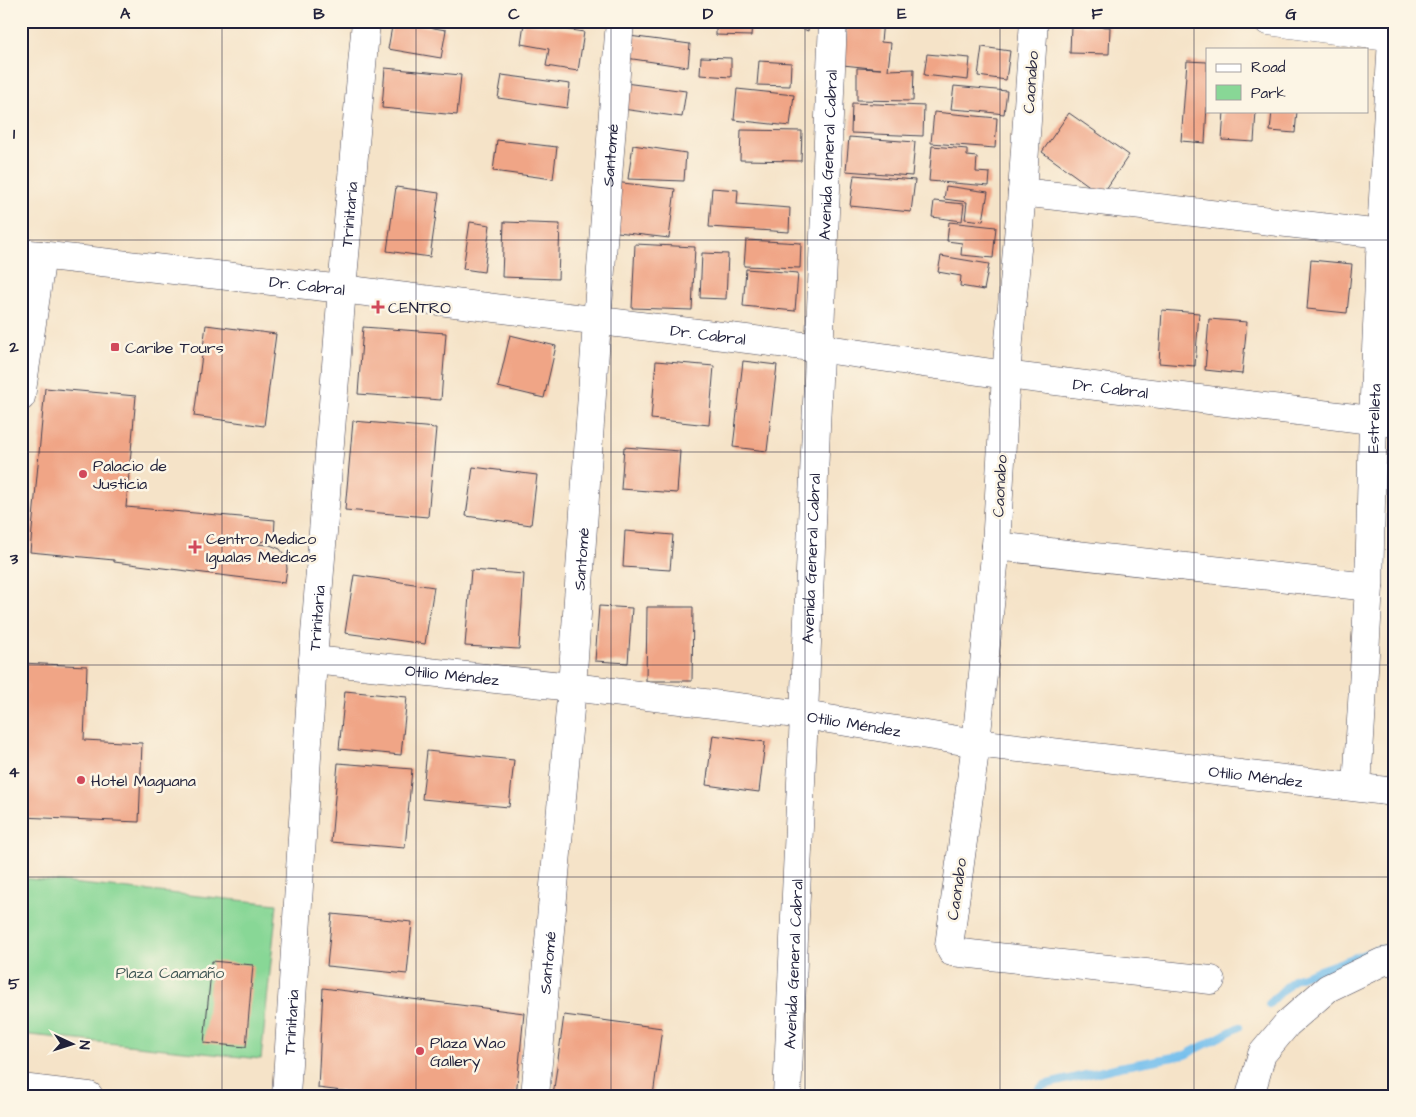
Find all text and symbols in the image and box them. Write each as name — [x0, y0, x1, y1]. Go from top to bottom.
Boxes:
text: A — [120, 3, 131, 25]
text: B — [313, 3, 325, 25]
text: C — [508, 3, 520, 25]
text: D — [703, 3, 714, 25]
text: E — [897, 3, 907, 25]
text: F — [1091, 3, 1103, 25]
text: G — [1285, 3, 1297, 25]
legend — [1206, 48, 1368, 112]
street label: Caonabo — [1018, 50, 1044, 114]
text: Road — [1251, 57, 1286, 78]
street label: Avenida General Cabral — [814, 69, 843, 241]
text: Park — [1251, 83, 1286, 104]
street label: Santomé — [597, 122, 624, 187]
text: 1 — [13, 123, 16, 145]
street label: Trinitaria — [336, 181, 364, 248]
street label: Dr. Cabral — [268, 271, 346, 301]
place label: CENTRO — [388, 297, 451, 319]
marker: CENTRO — [372, 301, 384, 313]
street label: Dr. Cabral — [669, 320, 747, 351]
text: 2 — [8, 336, 19, 358]
place label: Caribe Tours — [125, 337, 224, 359]
marker: Caribe Tours — [109, 341, 121, 353]
street label: Dr. Cabral — [1072, 373, 1149, 404]
street label: Estrelleta — [1362, 383, 1387, 454]
street label: Caonabo — [987, 454, 1013, 518]
place label: Palacio de Justicia — [93, 455, 167, 495]
marker: Palacio de Justicia — [77, 468, 89, 480]
street label: Avenida General Cabral — [797, 473, 826, 644]
street label: Santomé — [569, 527, 595, 591]
place label: Centro Medico Igualas Medicas — [206, 528, 317, 569]
marker: Centro Medico Igualas Medicas — [188, 540, 202, 554]
text: 3 — [9, 548, 19, 570]
street label: Trinitaria — [304, 584, 331, 652]
street label: Otilio Méndez — [404, 660, 500, 691]
street label: Otilio Méndez — [806, 706, 903, 743]
street label: Otilio Méndez — [1207, 760, 1304, 793]
text: 4 — [9, 761, 20, 783]
place label: Hotel Maguana — [91, 770, 196, 793]
marker: Hotel Maguana — [75, 774, 87, 786]
street label: Caonabo — [942, 857, 972, 922]
street label: Avenida General Cabral — [779, 878, 809, 1050]
street label: Santomé — [534, 930, 562, 995]
park label: Plaza Caamaño — [116, 962, 224, 984]
text: 5 — [8, 973, 20, 995]
street label: Trinitaria — [279, 989, 305, 1056]
north arrow — [48, 1020, 98, 1070]
place label: Plaza Wao Gallery — [430, 1032, 506, 1073]
text: N — [74, 1040, 94, 1050]
marker: Plaza Wao Gallery — [414, 1045, 426, 1057]

